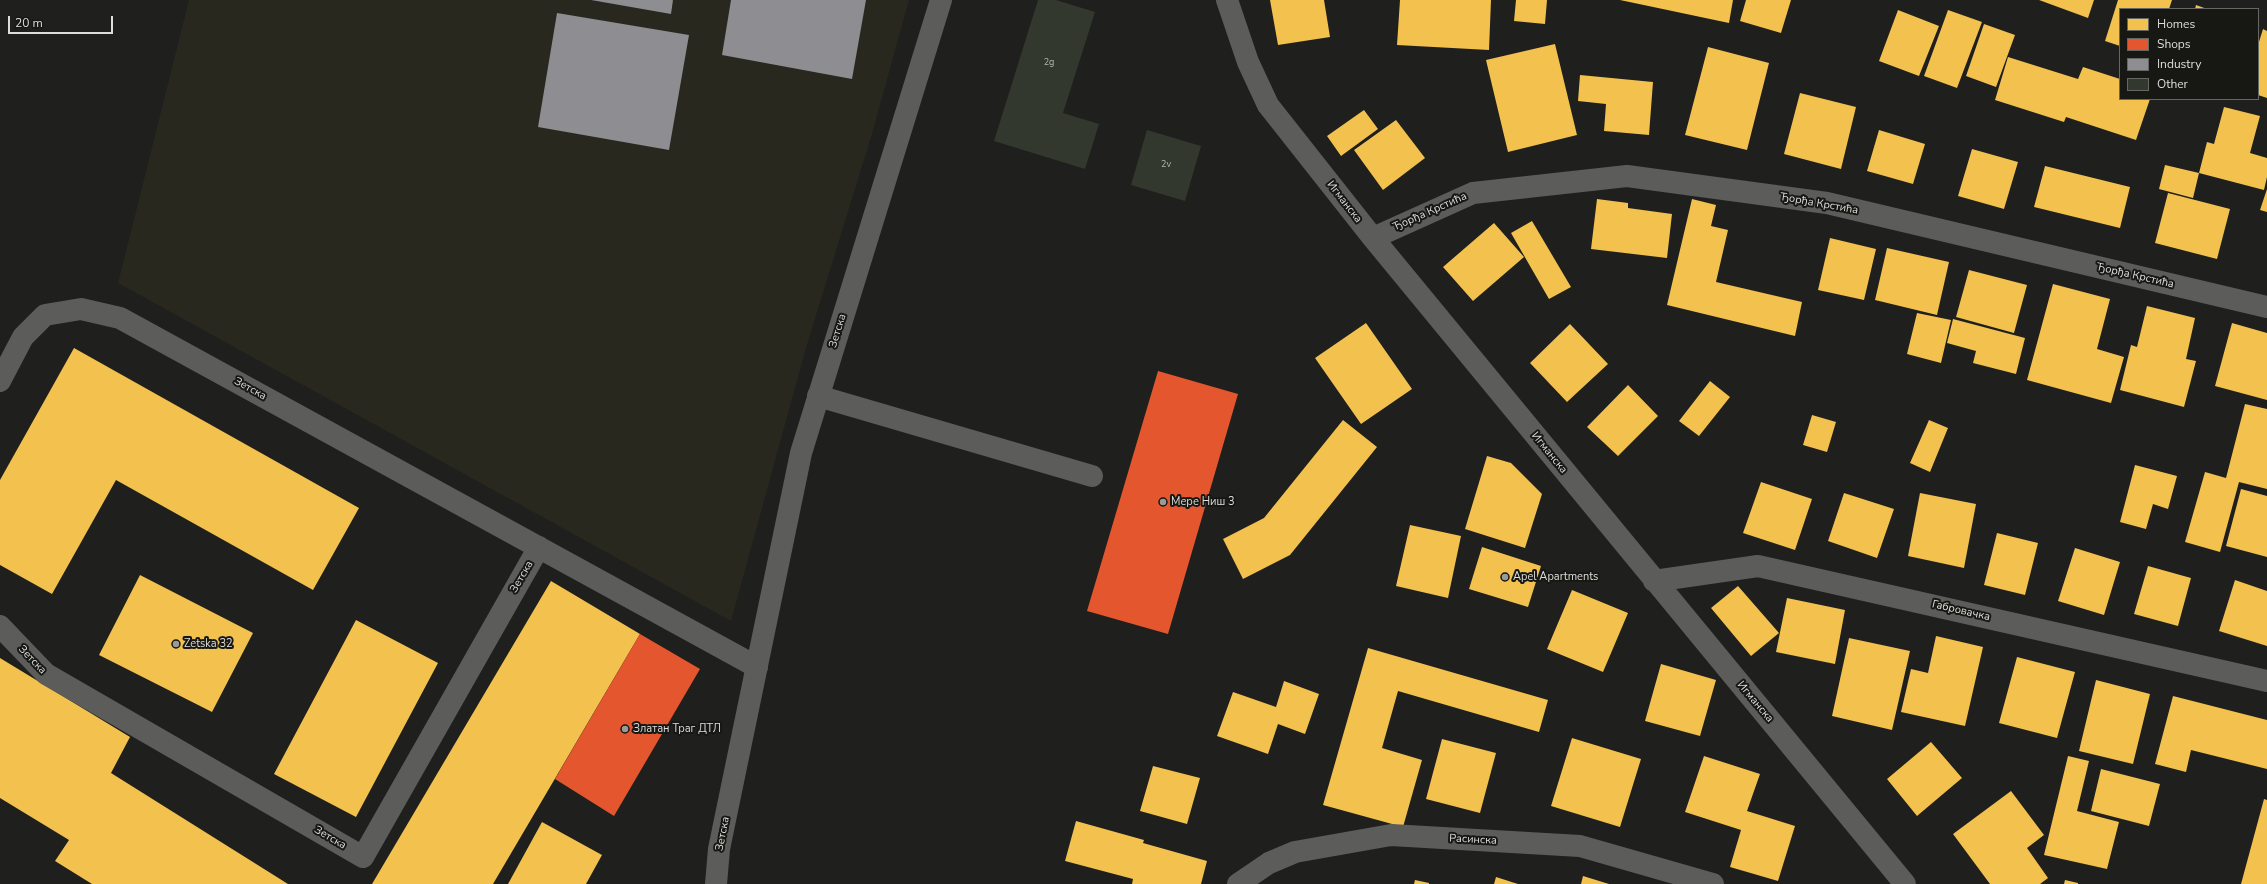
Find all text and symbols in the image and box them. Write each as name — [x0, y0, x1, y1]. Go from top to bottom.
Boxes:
scale bar — [10, 8, 115, 34]
legend — [2119, 8, 2259, 100]
text: 20 m — [15, 15, 43, 31]
text: Homes — [2157, 16, 2195, 32]
text: Shops — [2157, 36, 2191, 52]
text: Industry — [2157, 56, 2201, 72]
house number: 2g — [1044, 58, 1054, 68]
text: Other — [2157, 76, 2188, 92]
house number: 2v — [1161, 160, 1171, 170]
street label: Игманска — [1324, 178, 1364, 226]
street label: Ђорђа Крстића — [1391, 190, 1469, 234]
street label: Ђорђа Крстића — [1779, 191, 1859, 217]
street label: Ђорђа Крстића — [2095, 261, 2175, 291]
street label: Зетска — [827, 312, 849, 350]
street label: Зетска — [232, 375, 268, 403]
street label: Игманска — [1528, 430, 1570, 476]
place label: Мере Ниш 3 — [1171, 495, 1235, 509]
marker: Мере Ниш 3 — [1158, 497, 1168, 507]
street label: Зетска — [508, 559, 536, 595]
place label: Apel Apartments — [1513, 570, 1598, 584]
marker: Apel Apartments — [1500, 572, 1510, 582]
street label: Габровачка — [1931, 598, 1991, 624]
place label: Zetska 32 — [184, 637, 233, 651]
marker: Zetska 32 — [171, 639, 181, 649]
street label: Зетска — [15, 643, 49, 677]
street label: Игманска — [1734, 679, 1776, 725]
place label: Златан Траг ДТЛ — [633, 722, 721, 736]
marker: Златан Траг ДТЛ — [620, 724, 630, 734]
street label: Зетска — [713, 816, 733, 852]
street label: Зетска — [312, 824, 348, 852]
street label: Расинска — [1449, 832, 1497, 848]

